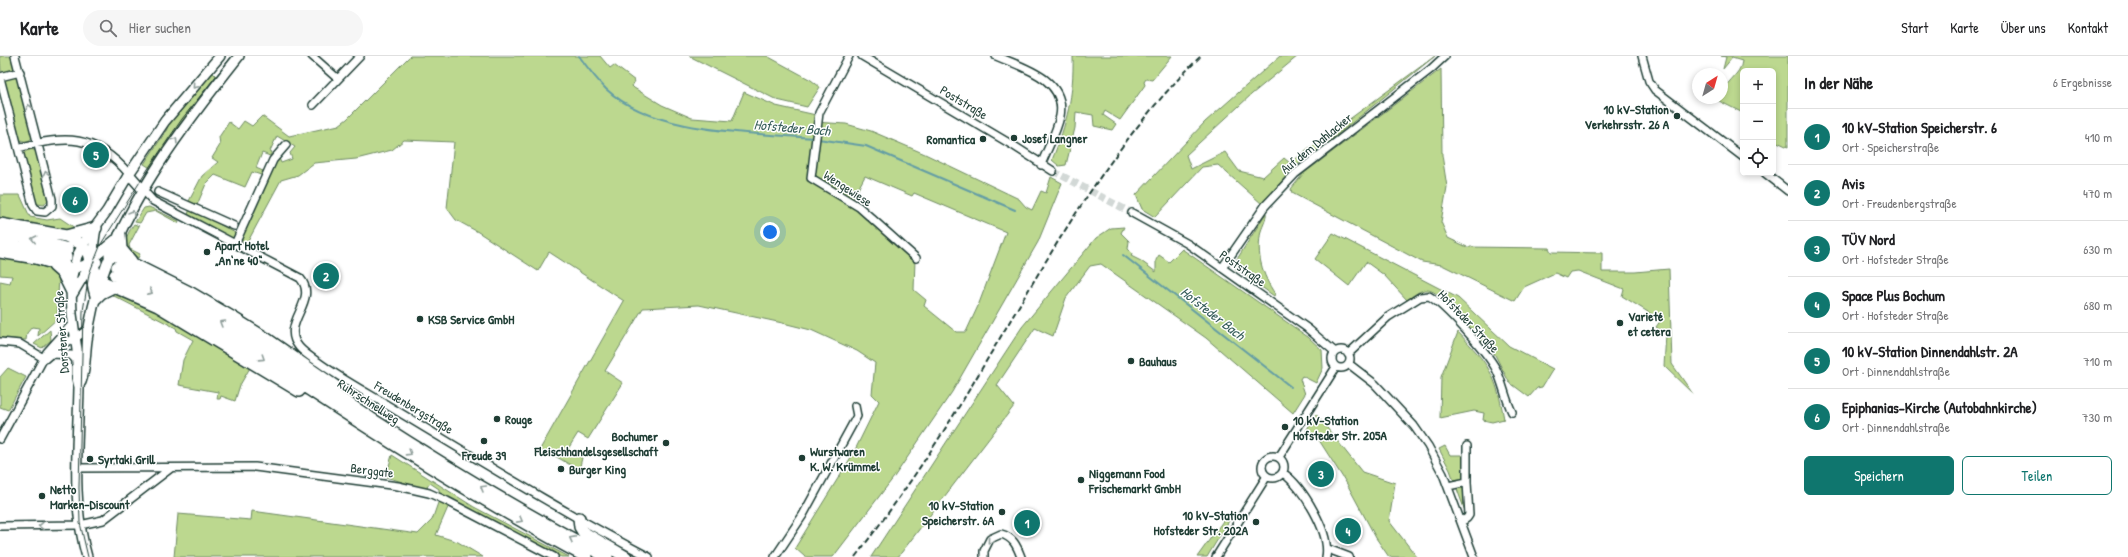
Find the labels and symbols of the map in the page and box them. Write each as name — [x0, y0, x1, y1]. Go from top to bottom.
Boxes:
north arrow — [1692, 68, 1728, 104]
one-way arrow — [192, 81, 199, 88]
street label: Poststraße — [937, 81, 991, 123]
place label: 10 kV-Station Verkehrsstr. 26 A — [1585, 100, 1670, 133]
one-way arrow — [25, 104, 34, 111]
street label: Auf dem Dahlacker — [1276, 109, 1356, 177]
marker: 10 kV-Station Verkehrsstr. 26 A — [1672, 111, 1682, 121]
water label: Hofsteder Bach — [753, 114, 832, 140]
place label: Josef Langner — [1022, 129, 1089, 148]
place label: Romantica — [927, 130, 976, 148]
marker: Josef Langner — [1009, 133, 1019, 143]
marker: Romantica — [978, 134, 988, 144]
one-way arrow — [170, 137, 178, 144]
pin: 5 — [83, 140, 109, 170]
street label: Wengewiese — [820, 166, 876, 210]
one-way arrow — [43, 171, 51, 178]
pin: 6 — [62, 185, 88, 215]
one-way arrow — [127, 210, 134, 217]
your location — [760, 222, 780, 242]
one-way arrow — [31, 236, 38, 244]
place label: Apart Hotel „An‘ne 40“ — [215, 236, 269, 269]
street label: Poststraße — [1216, 246, 1270, 290]
marker: Apart Hotel „An‘ne 40“ — [202, 247, 212, 257]
pin: 2 — [313, 261, 339, 291]
water label: Hofsteder Bach — [1177, 282, 1250, 345]
street label: Hofsteder Straße — [1434, 285, 1504, 357]
one-way arrow — [146, 288, 153, 295]
street label: Dorstener Straße — [49, 290, 73, 374]
place label: Varieté et cetera — [1628, 307, 1672, 340]
place label: KSB Service GmbH — [428, 310, 514, 328]
marker: KSB Service GmbH — [415, 314, 425, 324]
marker: Varieté et cetera — [1615, 318, 1625, 328]
one-way arrow — [219, 320, 226, 327]
place label: Bauhaus — [1139, 352, 1177, 370]
one-way arrow — [258, 353, 265, 361]
marker: Bauhaus — [1126, 356, 1136, 366]
street label: Ruhrschnellweg — [334, 374, 404, 428]
street label: Freudenbergstraße — [370, 376, 457, 438]
place label: Rouge — [505, 410, 533, 429]
place label: 10 kV-Station Hofsteder Str. 205A — [1293, 411, 1388, 444]
marker: Rouge — [492, 414, 502, 424]
marker: 10 kV-Station Hofsteder Str. 205A — [1280, 422, 1290, 432]
place label: Bochumer Fleischhandelsgesellschaft — [533, 427, 659, 461]
marker: Freude 39 — [479, 436, 489, 446]
marker: Bochumer Fleischhandelsgesellschaft — [661, 438, 671, 448]
place label: Wurstwaren K. W. Krümmel — [810, 442, 880, 475]
place label: Freude 39 — [461, 446, 506, 464]
one-way arrow — [405, 448, 412, 456]
place label: Syrtaki Grill — [98, 450, 155, 469]
marker: Wurstwaren K. W. Krümmel — [797, 453, 807, 463]
marker: Syrtaki Grill — [85, 454, 95, 464]
street label: Berggate — [350, 458, 394, 482]
pin: 3 — [1308, 459, 1334, 489]
place label: Burger King — [569, 460, 626, 479]
marker: Burger King — [556, 464, 566, 474]
place label: Niggemann Food Frischemarkt GmbH — [1088, 464, 1181, 497]
marker: Niggemann Food Frischemarkt GmbH — [1076, 475, 1086, 485]
place label: Netto Marken-Discount — [50, 480, 130, 513]
one-way arrow — [480, 486, 487, 493]
marker: Netto Marken-Discount — [37, 491, 47, 501]
place label: 10 kV-Station Speicherstr. 6A — [922, 496, 995, 530]
place label: 10 kV-Station Hofsteder Str. 202A — [1154, 506, 1249, 539]
marker: 10 kV-Station Speicherstr. 6A — [997, 507, 1007, 517]
pin: 1 — [1014, 508, 1040, 538]
one-way arrow — [516, 516, 523, 523]
pin: 4 — [1335, 516, 1361, 546]
marker: 10 kV-Station Hofsteder Str. 202A — [1251, 517, 1261, 527]
one-way arrow — [38, 522, 44, 530]
one-way arrow — [569, 536, 576, 543]
one-way arrow — [987, 536, 994, 544]

